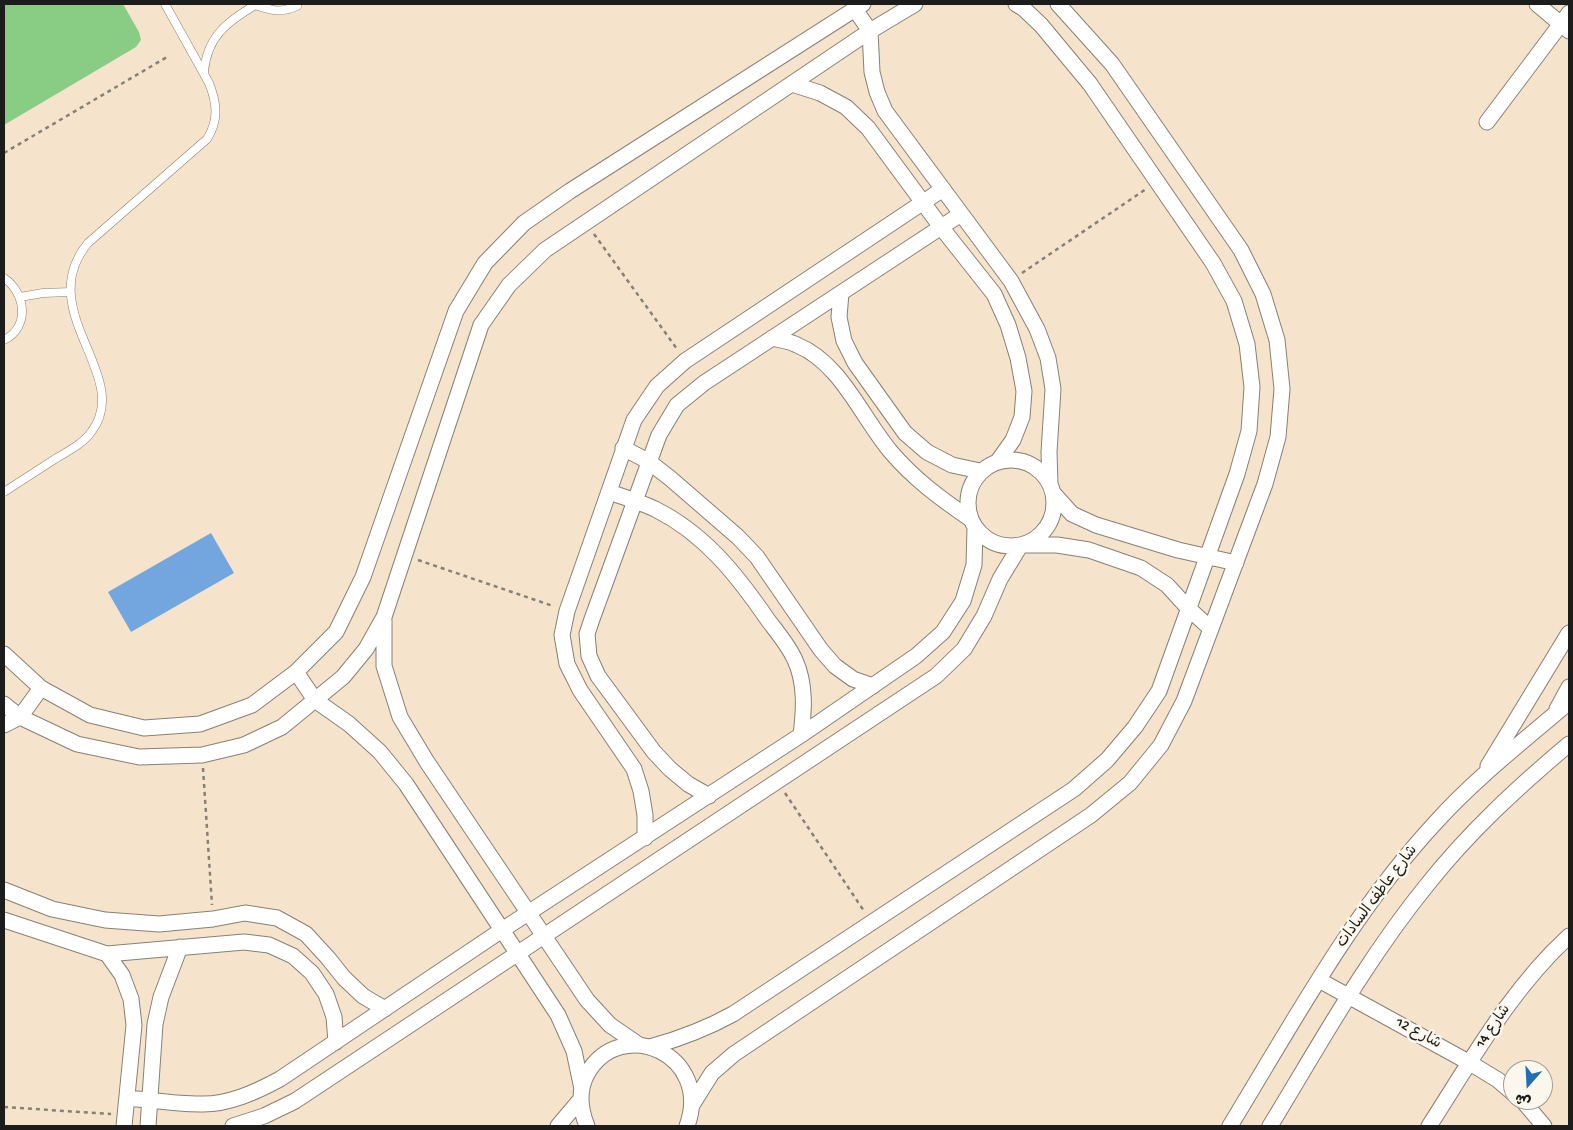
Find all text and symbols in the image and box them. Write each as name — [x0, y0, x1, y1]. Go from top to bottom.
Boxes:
street label: شارع عاطف السادات — [1334, 842, 1422, 952]
street label: شارع 14 — [1473, 1002, 1515, 1052]
street label: شارع 12 — [1392, 1014, 1444, 1054]
north arrow — [1503, 1060, 1553, 1110]
text: ش — [1513, 1088, 1533, 1109]

